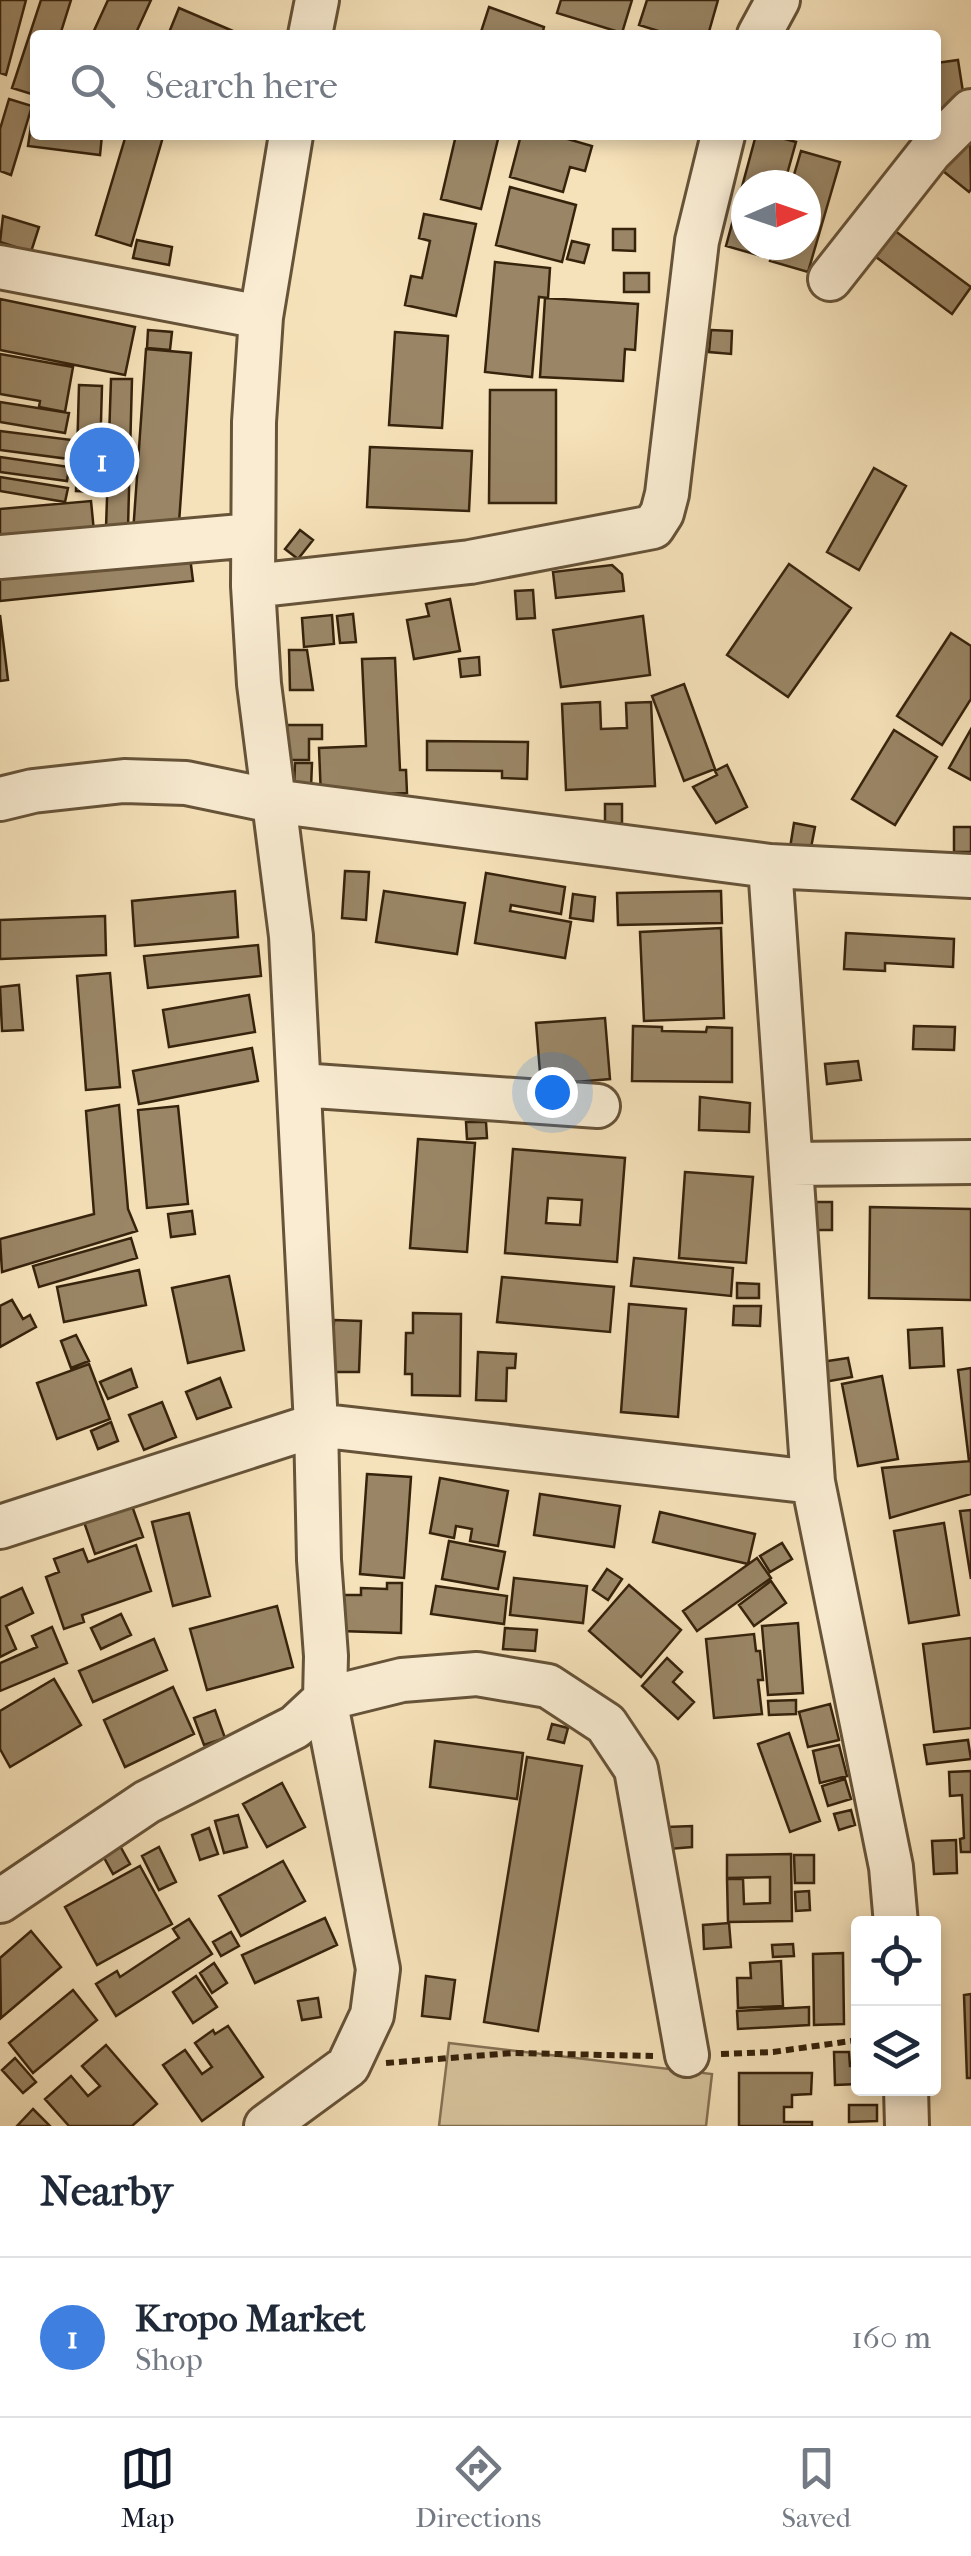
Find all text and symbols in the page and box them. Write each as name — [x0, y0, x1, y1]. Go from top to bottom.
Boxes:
search box — [30, 30, 941, 140]
icon: search — [65, 58, 120, 113]
text: Search here — [145, 63, 338, 108]
north arrow — [731, 170, 821, 260]
pin: 1 — [70, 422, 134, 498]
your location — [527, 1067, 578, 1118]
map controls — [851, 1916, 941, 2096]
button: locate — [851, 1916, 941, 2006]
button: layers — [851, 2006, 941, 2096]
text: Nearby — [40, 2167, 172, 2216]
text: Kropo Market — [135, 2296, 365, 2341]
text: 1 — [67, 2319, 78, 2356]
text: 160 m — [851, 2319, 931, 2356]
text: Shop — [135, 2341, 203, 2378]
tab: Map — [120, 2441, 175, 2534]
tab: Directions — [415, 2441, 541, 2534]
tab: Saved — [781, 2441, 851, 2534]

